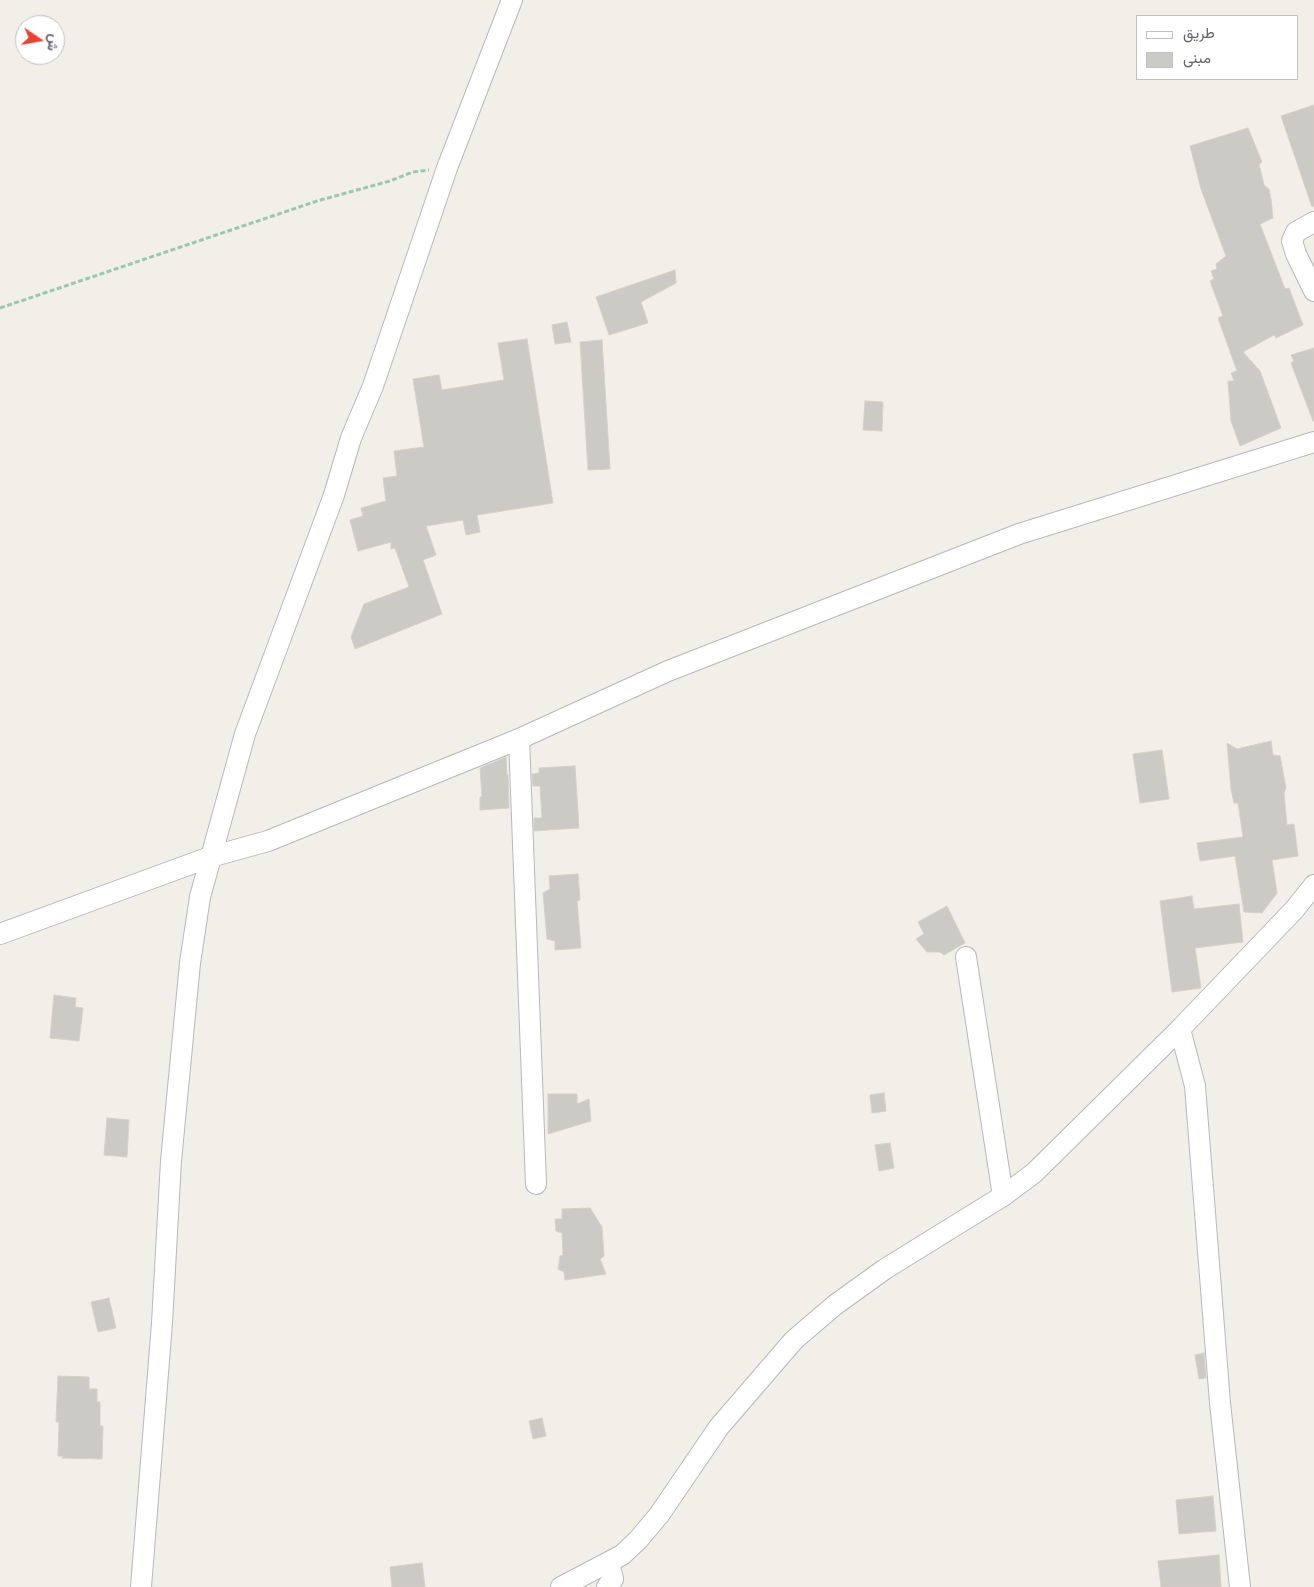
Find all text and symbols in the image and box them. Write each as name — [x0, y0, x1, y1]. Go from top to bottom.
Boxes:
north arrow — [15, 15, 65, 65]
legend — [1136, 15, 1299, 80]
text: طريق — [1183, 23, 1215, 42]
text: ش — [43, 33, 64, 53]
text: مبنى — [1183, 48, 1211, 67]

